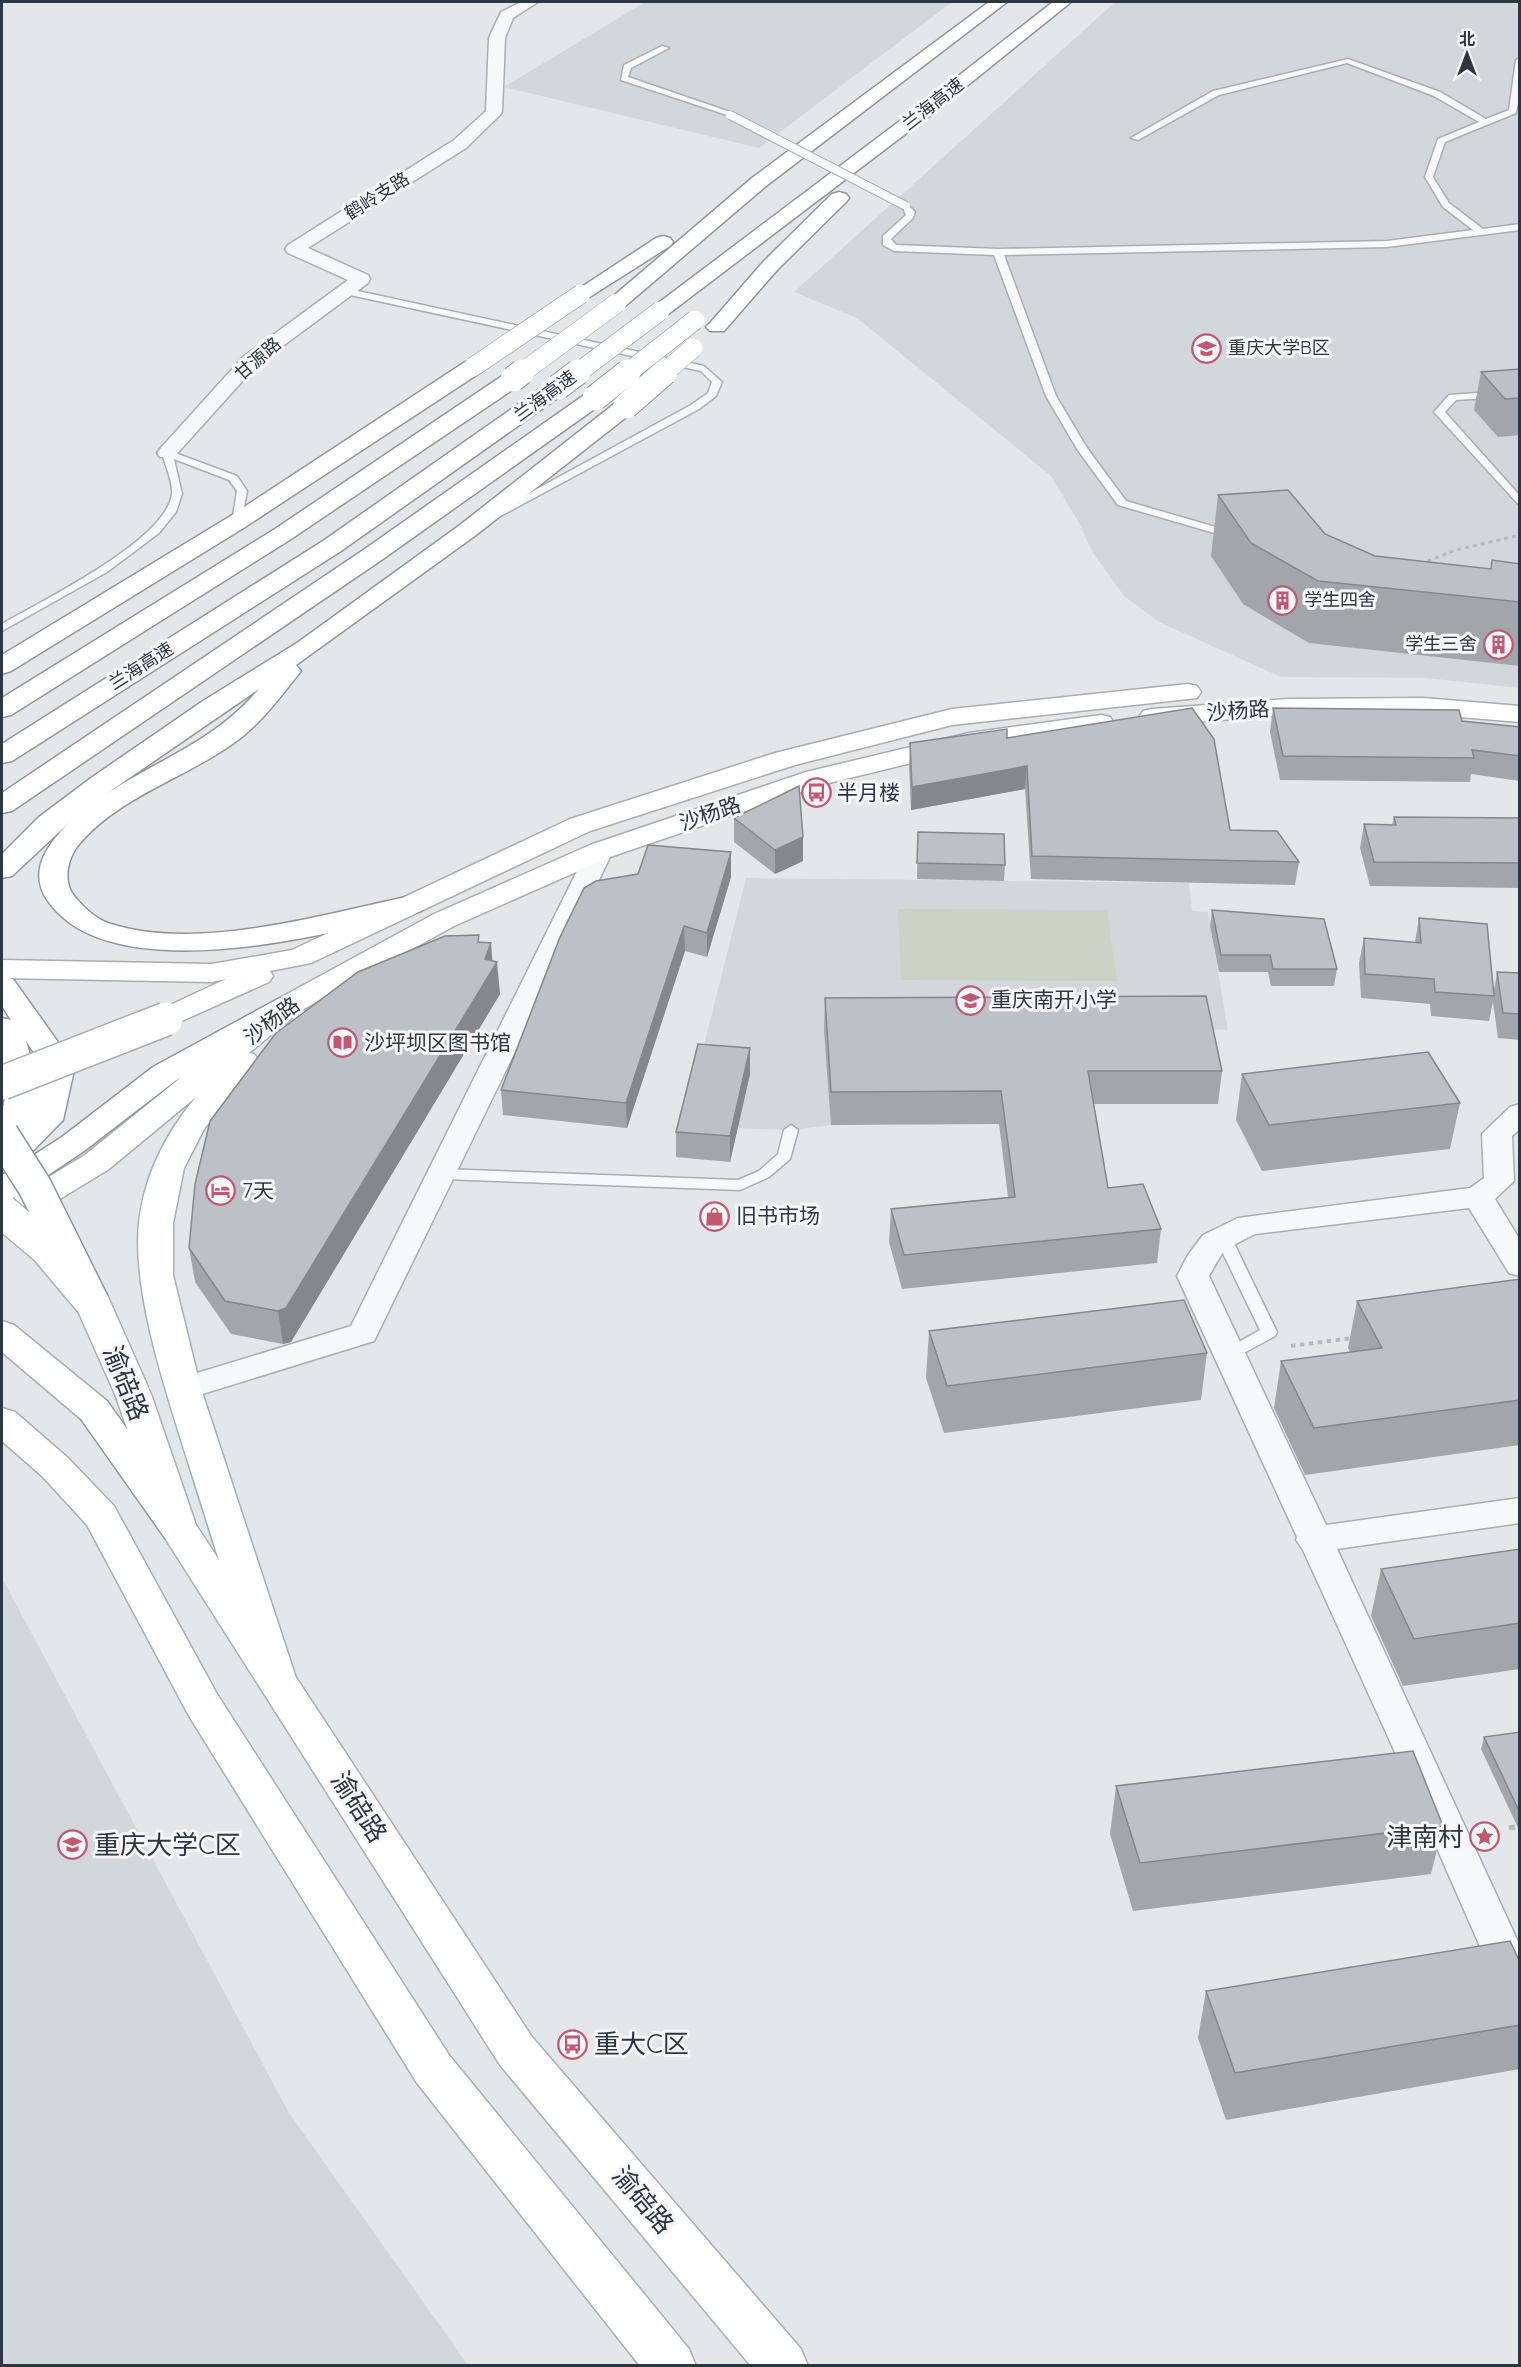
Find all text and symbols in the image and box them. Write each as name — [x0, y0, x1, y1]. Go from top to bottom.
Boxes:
north arrow — [1437, 24, 1497, 84]
text: 北 — [1459, 29, 1475, 49]
street label: 兰海高速 — [897, 72, 968, 135]
street label: 鹤岭支路 — [340, 167, 413, 224]
street label: 甘源路 — [230, 332, 286, 385]
school or university icon: 重庆大学B区 — [1191, 332, 1223, 364]
place label: 重庆大学B区 — [1228, 336, 1330, 359]
street label: 兰海高速 — [509, 365, 581, 426]
building icon: 学生四舍 — [1267, 584, 1299, 616]
place label: 学生四舍 — [1304, 588, 1376, 611]
building icon: 学生三舍 — [1482, 628, 1514, 660]
place label: 学生三舍 — [1405, 632, 1477, 655]
street label: 兰海高速 — [104, 637, 177, 694]
street label: 沙杨路 — [1206, 695, 1270, 725]
bus stop icon: 半月楼 — [800, 777, 832, 809]
place label: 半月楼 — [837, 779, 900, 805]
street label: 沙杨路 — [676, 791, 744, 836]
school or university icon: 重庆南开小学 — [954, 984, 986, 1016]
place label: 重庆南开小学 — [991, 986, 1117, 1012]
street label: 沙杨路 — [238, 991, 304, 1050]
library icon: 沙坪坝区图书馆 — [327, 1027, 359, 1059]
place label: 沙坪坝区图书馆 — [364, 1029, 511, 1055]
hotel icon: 7天 — [205, 1175, 237, 1207]
place label: 7天 — [242, 1177, 274, 1203]
shop icon: 旧书市场 — [699, 1200, 731, 1232]
place label: 旧书市场 — [736, 1202, 820, 1228]
street label: 渝碚路 — [97, 1340, 156, 1425]
street label: 渝碚路 — [324, 1765, 395, 1848]
place label: 津南村 — [1386, 1820, 1464, 1853]
place icon: 津南村 — [1469, 1821, 1501, 1853]
place label: 重庆大学C区 — [94, 1828, 241, 1861]
school or university icon: 重庆大学C区 — [57, 1829, 89, 1861]
place label: 重大C区 — [594, 2027, 689, 2060]
bus stop icon: 重大C区 — [557, 2028, 589, 2060]
street label: 渝碚路 — [606, 2159, 681, 2240]

